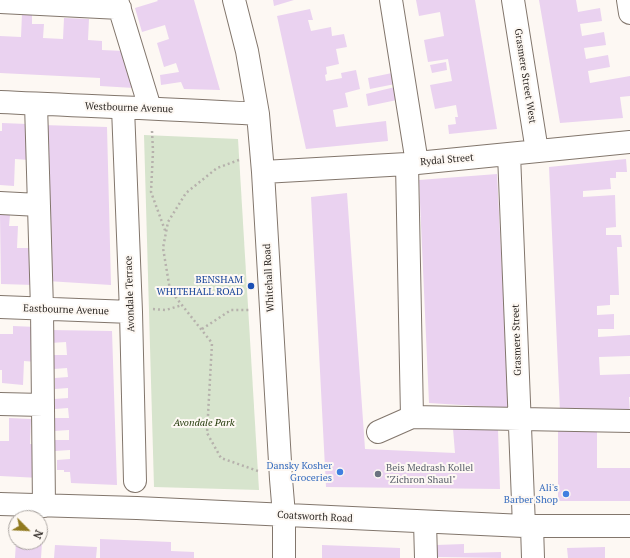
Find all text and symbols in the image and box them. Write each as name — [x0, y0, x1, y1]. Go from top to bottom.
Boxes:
street label: Grasmere Street West — [512, 28, 538, 124]
street label: Westbourne Avenue — [85, 100, 173, 116]
street label: Rydal Street — [420, 152, 474, 168]
street label: Whitehall Road — [261, 243, 277, 313]
street label: Avondale Terrace — [123, 256, 137, 332]
place label: BENSHAM WHITEHALL ROAD — [157, 274, 243, 298]
marker: BENSHAM WHITEHALL ROAD — [246, 281, 256, 291]
street label: Eastbourne Avenue — [23, 303, 109, 317]
street label: Grasmere Street — [510, 304, 524, 376]
park label: Avondale Park — [173, 417, 235, 429]
place label: Dansky Kosher Groceries — [266, 460, 332, 484]
place label: Beis Medrash Kollel "Zichron Shaul" — [386, 462, 473, 486]
marker: Dansky Kosher Groceries — [335, 467, 345, 477]
marker: Beis Medrash Kollel "Zichron Shaul" — [373, 469, 383, 479]
place label: Ali's Barber Shop — [504, 482, 558, 506]
marker: Ali's Barber Shop — [561, 489, 571, 499]
street label: Coatsworth Road — [277, 509, 353, 525]
north arrow — [8, 510, 48, 550]
text: N — [30, 528, 46, 541]

